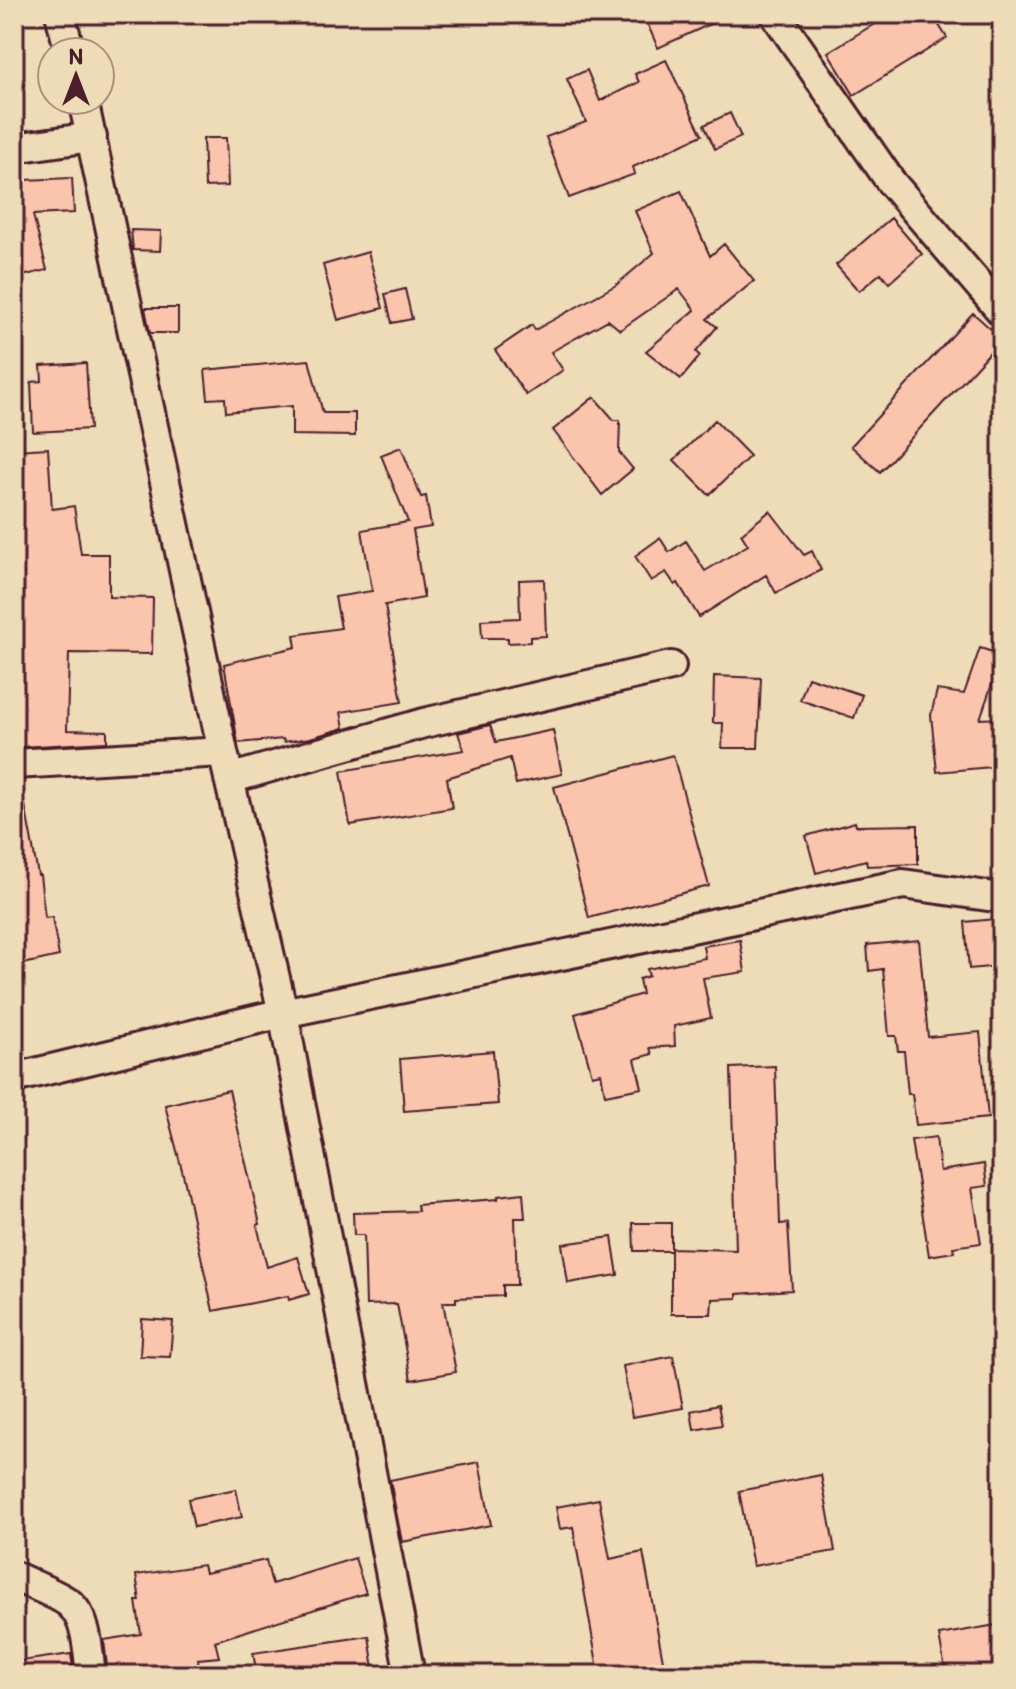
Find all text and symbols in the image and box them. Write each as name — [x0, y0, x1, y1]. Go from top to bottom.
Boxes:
north arrow — [36, 36, 116, 116]
text: N — [69, 43, 83, 70]

